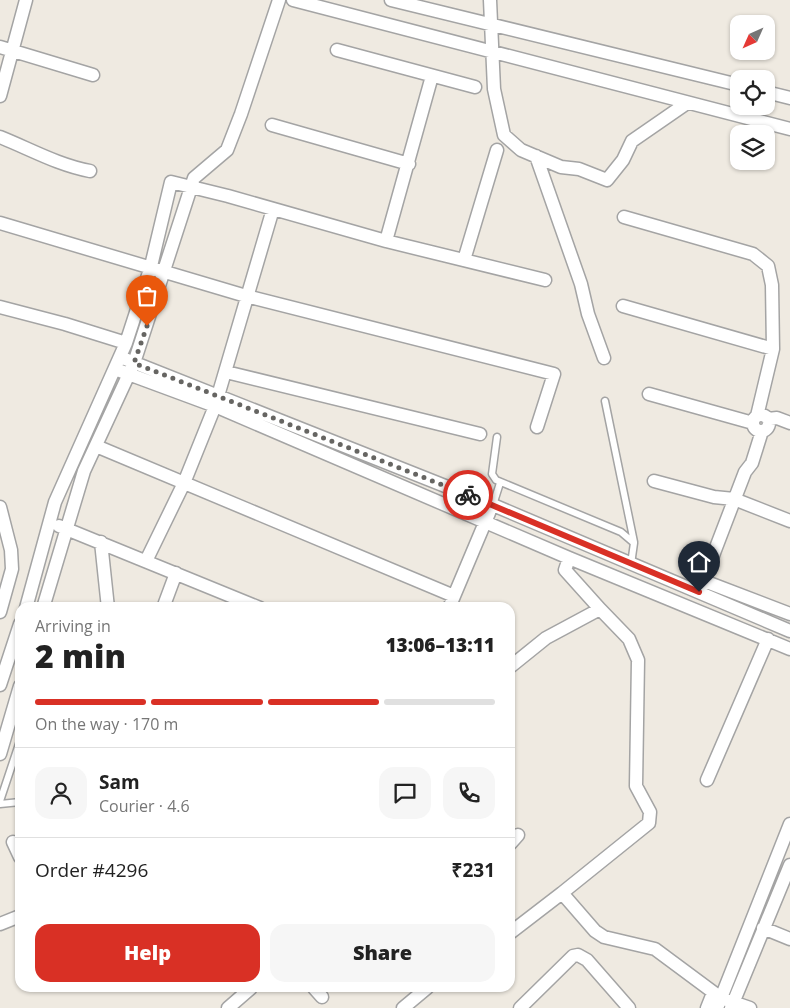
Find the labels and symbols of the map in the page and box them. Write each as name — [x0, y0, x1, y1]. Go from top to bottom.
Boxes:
north arrow — [730, 15, 775, 60]
pin — [126, 275, 168, 326]
courier — [443, 470, 493, 520]
pin — [678, 541, 720, 592]

